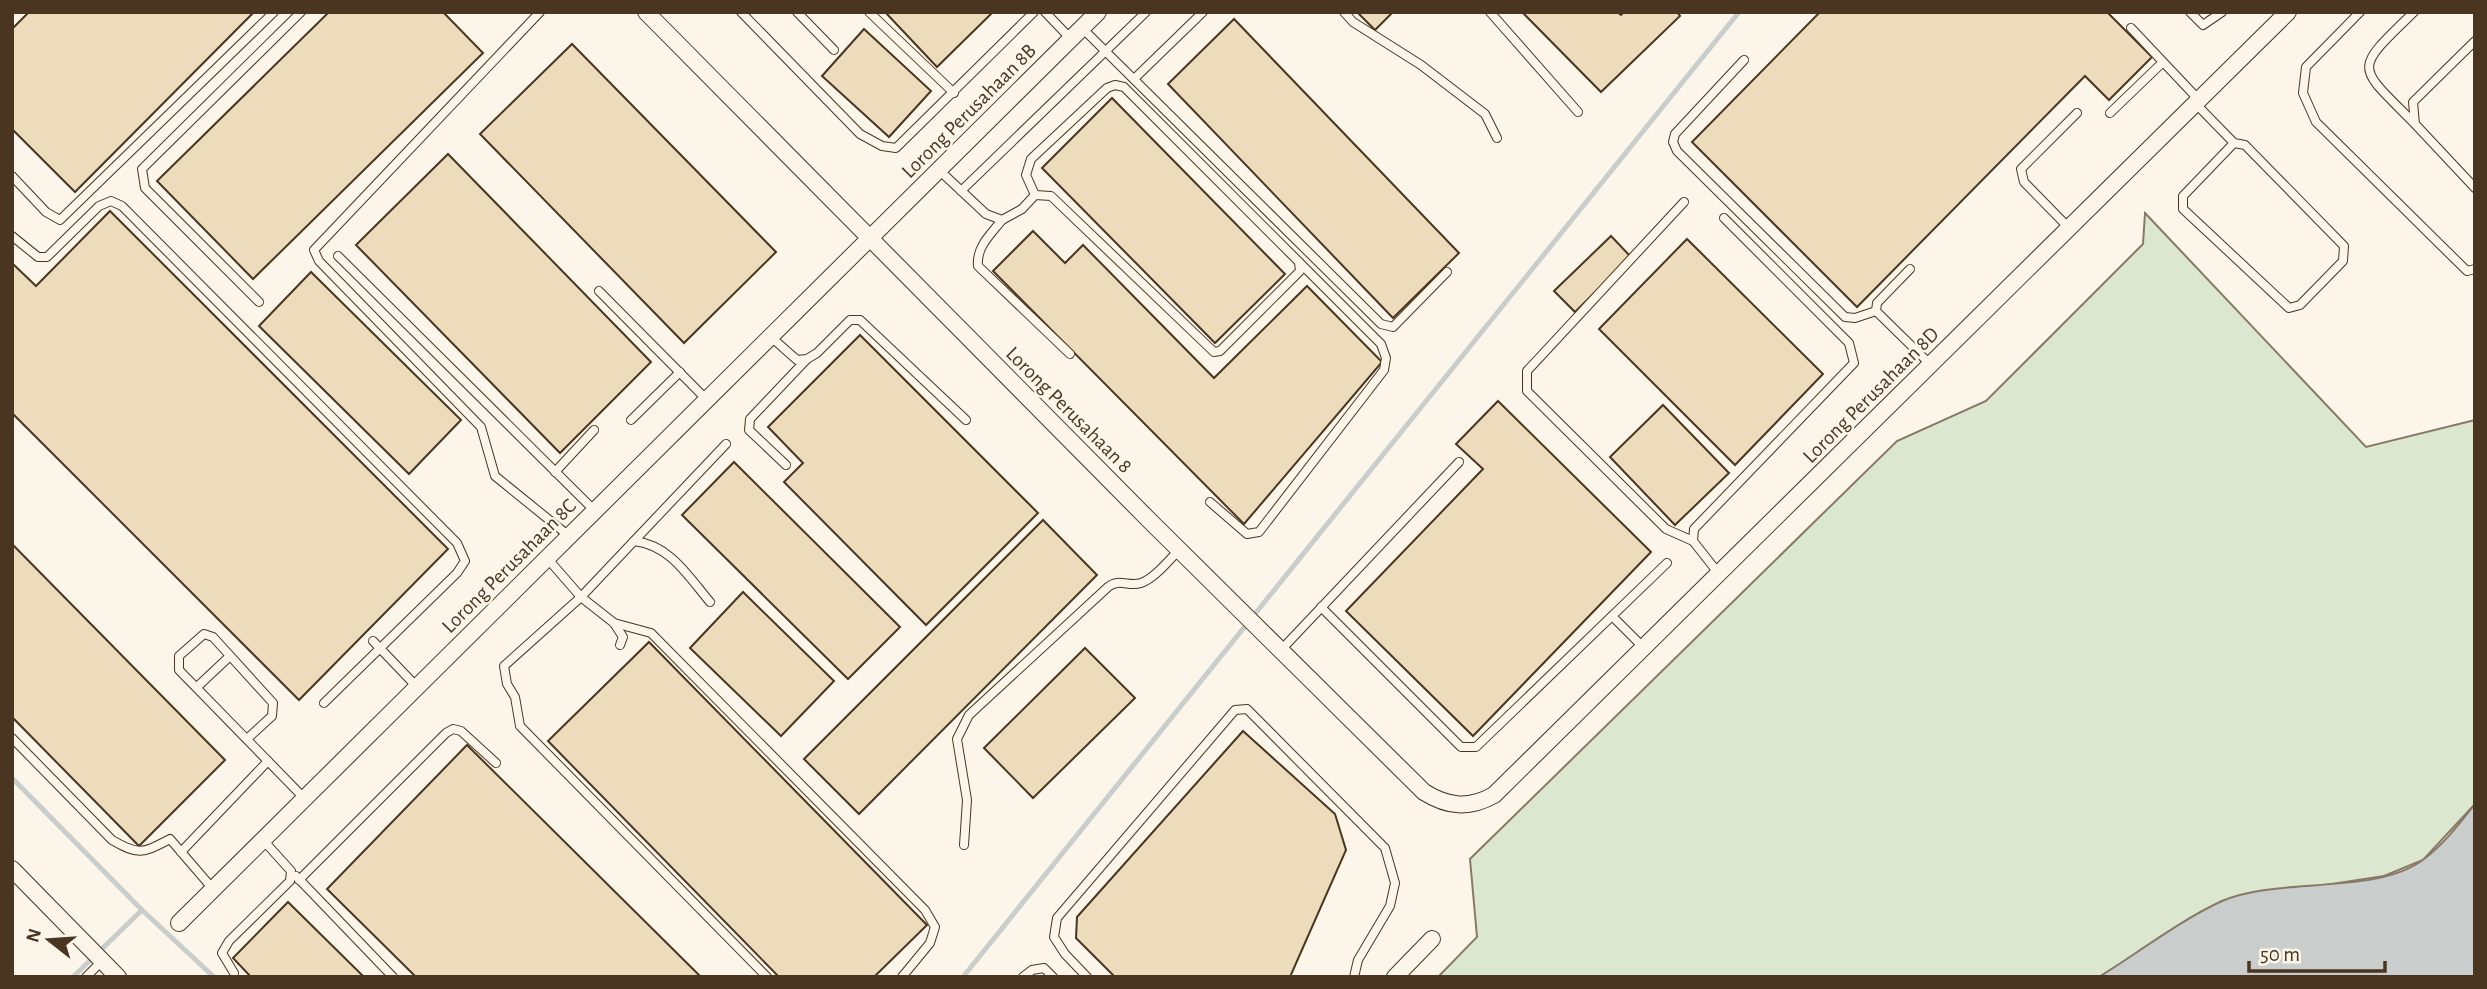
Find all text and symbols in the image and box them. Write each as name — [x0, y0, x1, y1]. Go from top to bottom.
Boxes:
street label: Lorong Perusahaan 8B — [898, 40, 1040, 182]
street label: Lorong Perusahaan 8D — [1799, 323, 1943, 467]
street label: Lorong Perusahaan 8 — [1002, 343, 1136, 477]
street label: Lorong Perusahaan 8C — [438, 495, 580, 637]
north arrow — [14, 905, 84, 975]
text: N — [23, 926, 45, 945]
scale bar — [2249, 930, 2386, 974]
text: 50 m — [2260, 944, 2300, 965]

